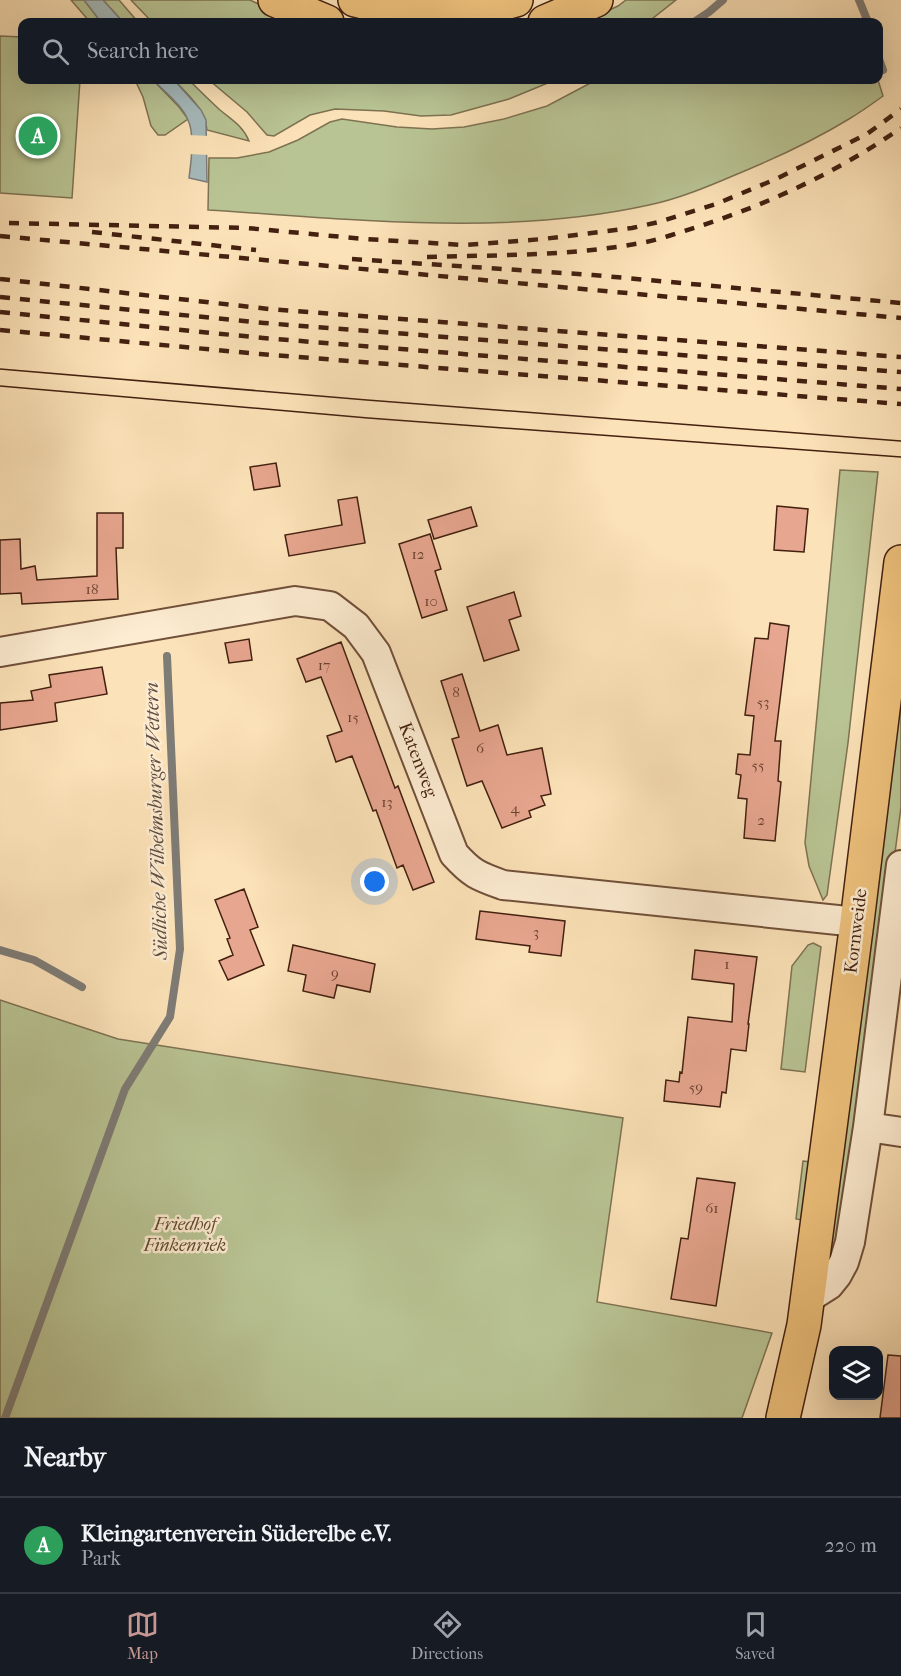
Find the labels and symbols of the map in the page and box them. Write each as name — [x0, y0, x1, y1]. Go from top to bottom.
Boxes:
pin: A — [18, 114, 57, 158]
house number: 12 — [411, 545, 425, 563]
house number: 18 — [86, 580, 98, 598]
house number: 10 — [424, 592, 438, 610]
house number: 17 — [318, 656, 330, 674]
water label: Südliche Wilhelmsburger Wettern — [140, 682, 172, 961]
house number: 8 — [452, 683, 460, 701]
house number: 53 — [757, 693, 769, 711]
house number: 15 — [347, 708, 359, 726]
street label: Katenweg — [394, 720, 442, 801]
house number: 6 — [476, 739, 485, 757]
house number: 55 — [752, 756, 764, 774]
house number: 13 — [381, 793, 393, 811]
house number: 4 — [511, 799, 521, 817]
house number: 2 — [757, 811, 765, 829]
your location — [360, 867, 389, 896]
street label: Kornweide — [840, 887, 872, 975]
house number: 3 — [533, 923, 539, 941]
house number: 1 — [724, 955, 730, 973]
house number: 9 — [331, 964, 339, 982]
house number: 59 — [689, 1078, 703, 1096]
house number: 61 — [705, 1199, 719, 1217]
park label: Friedhof Finkenriek — [143, 1214, 226, 1256]

